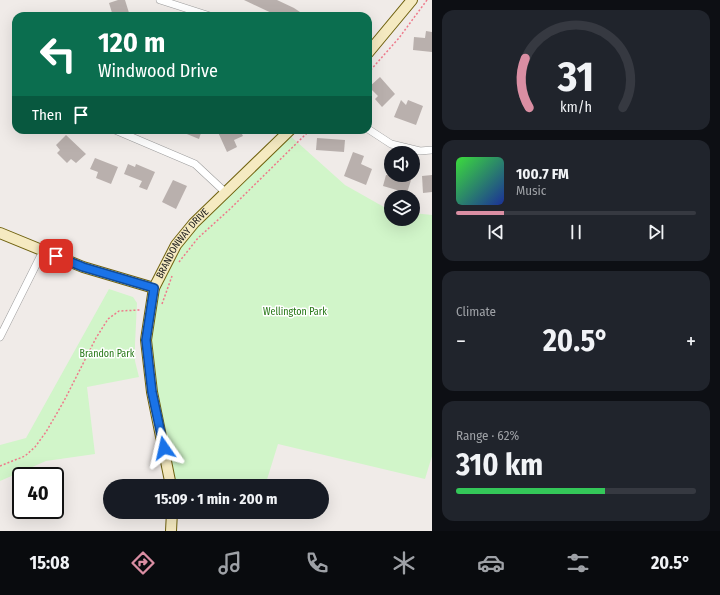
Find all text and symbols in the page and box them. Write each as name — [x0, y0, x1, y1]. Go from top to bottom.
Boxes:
text: 120 m — [98, 26, 165, 59]
icon: left — [32, 28, 84, 80]
text: 31 — [557, 52, 594, 102]
text: Windwood Drive — [98, 60, 218, 82]
text: km/h — [560, 99, 592, 116]
icon: arrive — [70, 104, 92, 126]
text: Then — [32, 106, 62, 124]
map controls — [384, 146, 420, 226]
button: sound — [384, 146, 420, 182]
text: 100.7 FM — [516, 165, 569, 183]
text: Music — [516, 183, 546, 198]
button: layers — [384, 190, 420, 226]
street label: BRANDONWAY DRIVE — [154, 206, 212, 281]
icon: previous — [485, 221, 507, 243]
icon: pause — [565, 221, 587, 243]
icon: next — [645, 221, 667, 243]
pin — [39, 239, 73, 273]
icon: arrive — [45, 245, 67, 267]
text: Climate — [456, 304, 496, 319]
park label: Wellington Park — [263, 306, 327, 318]
text: 20.5° — [543, 323, 609, 359]
text: − — [456, 328, 466, 355]
text: + — [686, 328, 696, 355]
park label: Brandon Park — [80, 348, 135, 360]
position arrow — [143, 427, 185, 469]
text: Range · 62% — [456, 428, 519, 443]
text: 310 km — [456, 447, 543, 483]
speed limit sign: 40 — [12, 467, 64, 519]
text: 15:09 · 1 min · 200 m — [155, 490, 277, 508]
icon: directions — [129, 549, 157, 577]
icon: music — [216, 549, 244, 577]
icon: phone — [303, 549, 331, 577]
icon: climate — [390, 549, 418, 577]
icon: car — [477, 549, 505, 577]
icon: filters — [564, 549, 592, 577]
text: 15:08 — [30, 552, 69, 574]
text: 20.5° — [651, 552, 690, 574]

